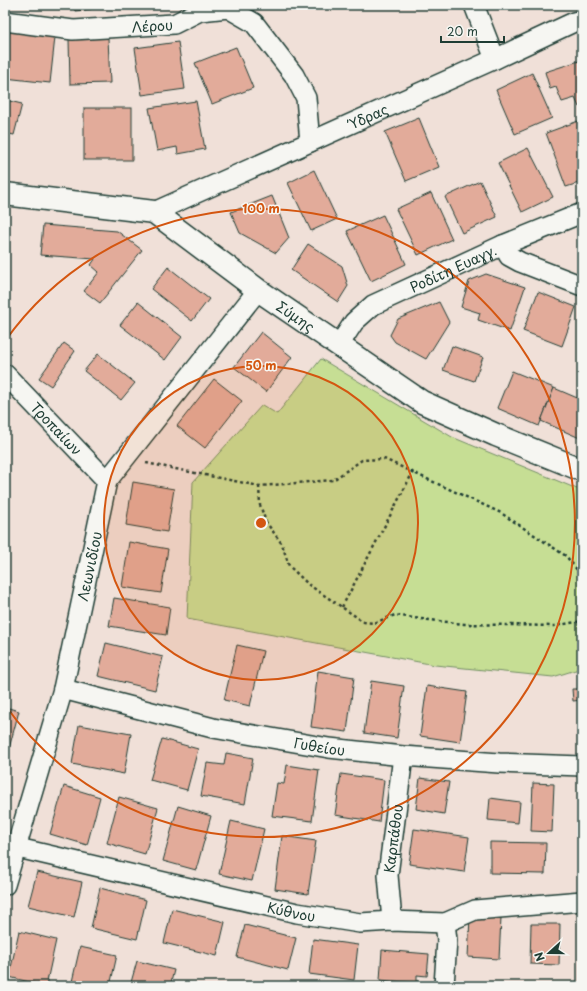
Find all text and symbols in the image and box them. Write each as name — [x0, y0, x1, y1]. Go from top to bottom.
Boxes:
street label: Λέρου — [131, 14, 173, 37]
scale bar — [441, 18, 504, 44]
text: 20 m — [447, 22, 478, 40]
street label: Ύδρας — [343, 98, 391, 135]
text: 100 m — [242, 199, 280, 217]
street label: Ροδίτη Ευαγγ. — [406, 239, 500, 297]
street label: Σύμης — [273, 295, 319, 336]
text: 50 m — [245, 356, 277, 374]
street label: Τροπαίων — [26, 397, 87, 460]
centre of rings — [254, 516, 268, 530]
street label: Λεωνιδίου — [71, 529, 107, 603]
street label: Γυθείου — [292, 732, 346, 760]
street label: Καρπάθου — [378, 803, 407, 874]
street label: Κύθνου — [265, 896, 317, 926]
north arrow — [529, 933, 569, 973]
text: N — [530, 949, 549, 964]

